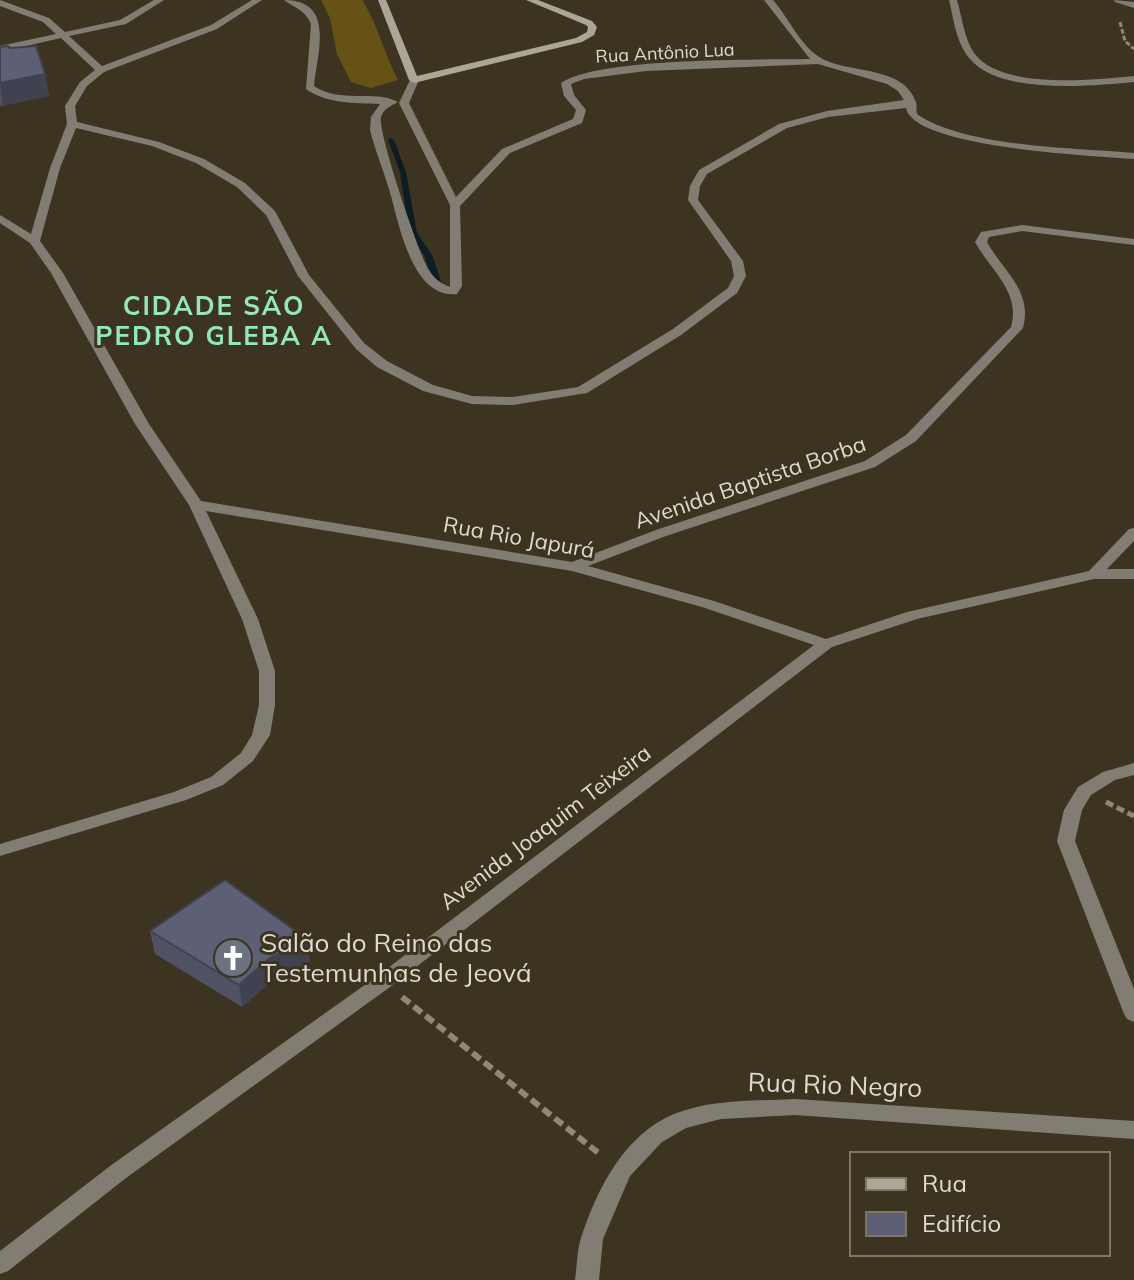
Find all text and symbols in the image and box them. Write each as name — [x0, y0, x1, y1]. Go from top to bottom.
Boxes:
street label: Rua Antônio Lua — [595, 37, 735, 68]
district label: CIDADE SÃO PEDRO GLEBA A — [95, 289, 333, 352]
street label: Avenida Baptista Borba — [631, 429, 869, 535]
street label: Rua Rio Japurá — [441, 510, 597, 564]
street label: Avenida Joaquim Teixeira — [434, 738, 656, 916]
place label: Salão do Reino das Testemunhas de Jeová — [261, 926, 532, 989]
church icon: Salão do Reino das Testemunhas de Jeová — [212, 937, 254, 979]
street label: Rua Rio Negro — [747, 1065, 923, 1104]
legend — [850, 1152, 1110, 1256]
text: Rua — [922, 1168, 967, 1198]
text: Edifício — [922, 1208, 1001, 1238]

